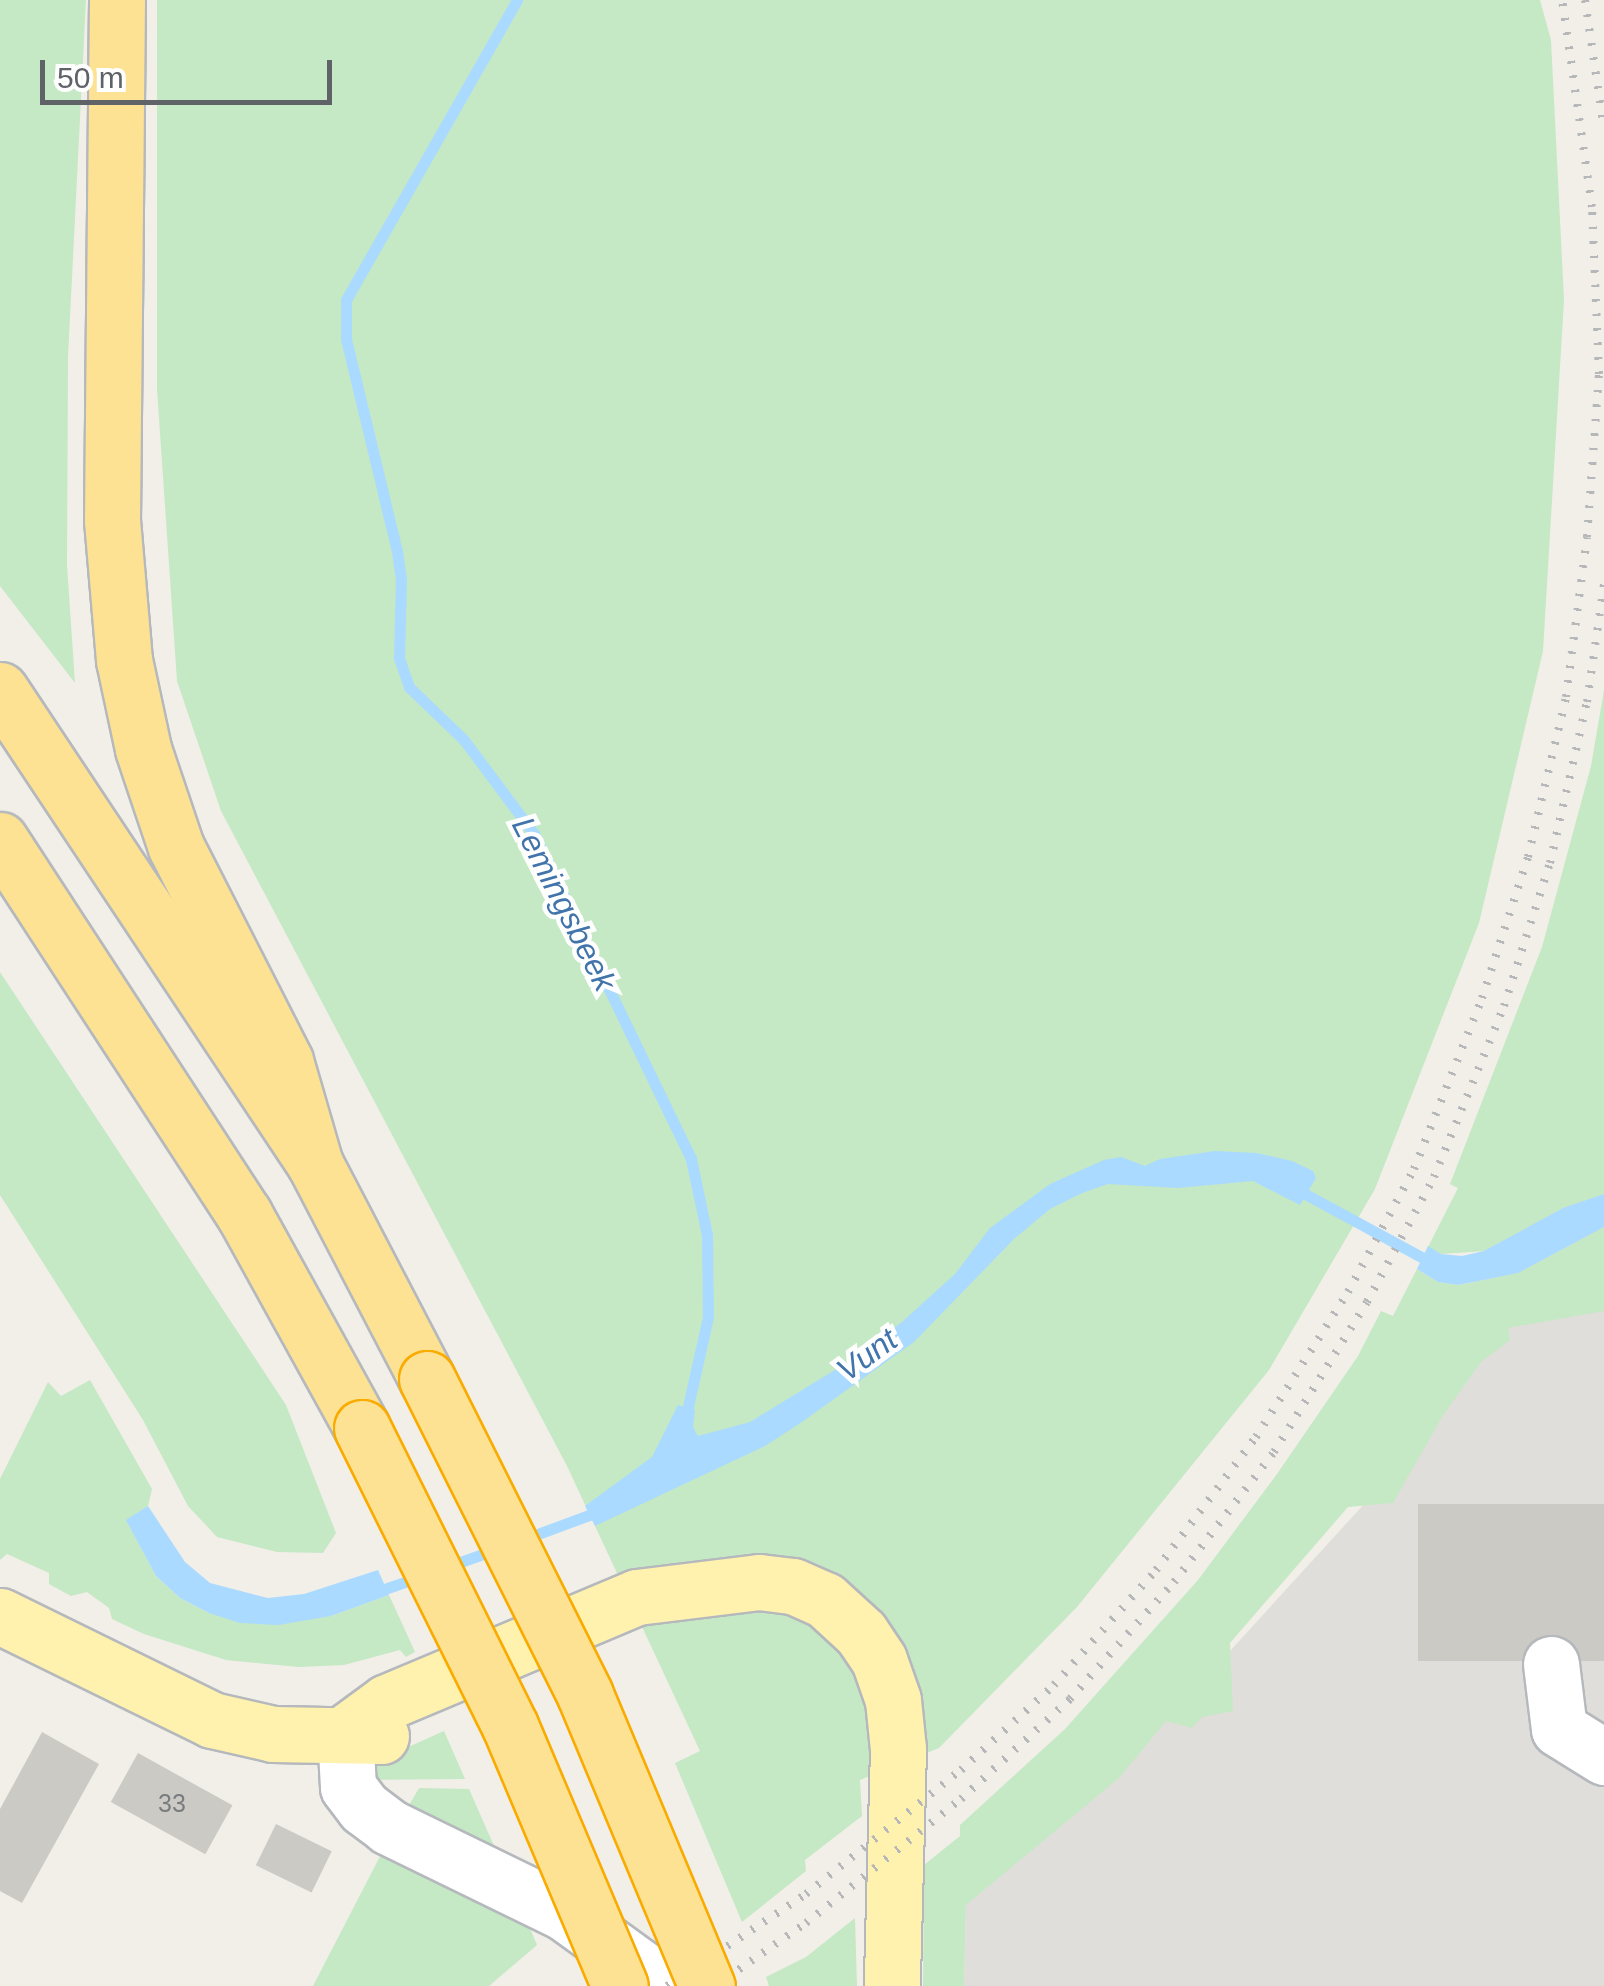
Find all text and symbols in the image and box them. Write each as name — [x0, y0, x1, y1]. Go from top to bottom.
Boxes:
scale bar — [45, 40, 338, 102]
text: 50 m — [57, 61, 124, 94]
water label: Lemingsbeek — [504, 810, 624, 998]
water label: Vunt — [829, 1320, 905, 1390]
house number: 33 — [158, 1788, 186, 1818]

